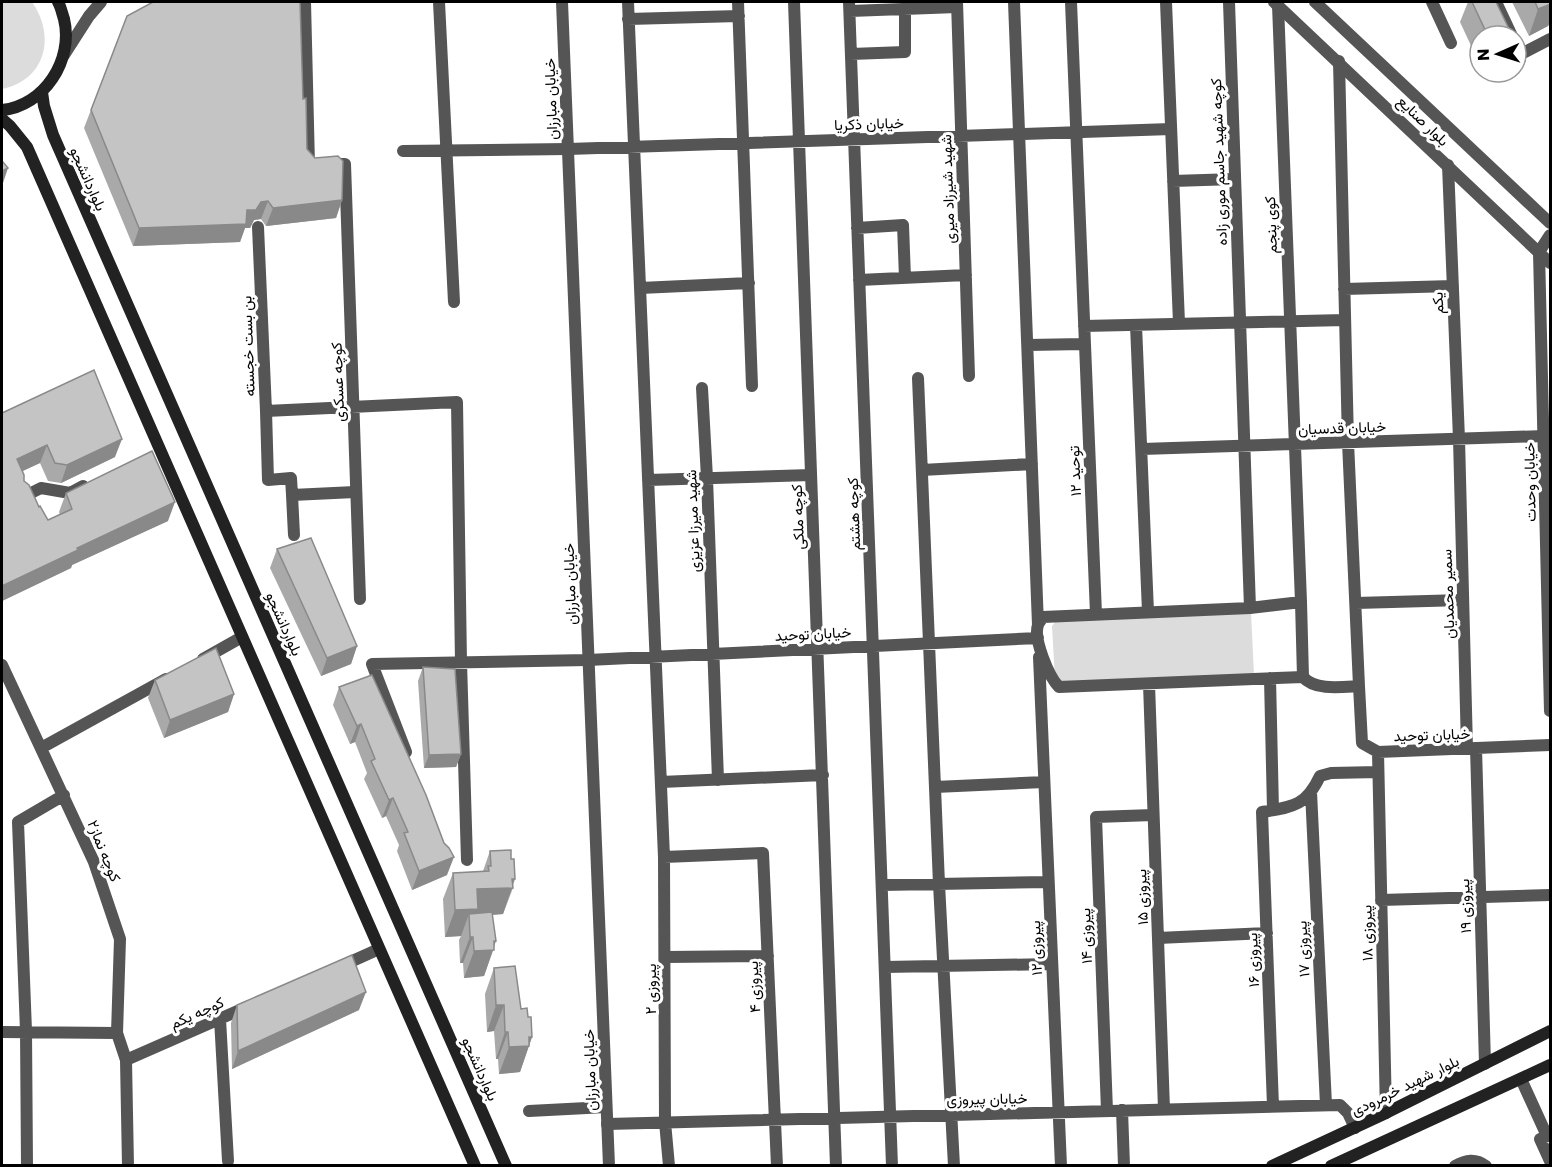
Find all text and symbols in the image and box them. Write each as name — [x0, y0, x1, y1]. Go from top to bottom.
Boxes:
north arrow — [1468, 24, 1528, 84]
text: N — [1472, 48, 1495, 61]
street label: خیابان مبارزان — [539, 58, 562, 140]
street label: کوچه شهید جاسم موری زاده — [1205, 78, 1232, 246]
street label: بلوار صنایع — [1392, 91, 1454, 151]
street label: خیابان ذکریا — [834, 112, 904, 135]
street label: شهید شیرزاد میری — [935, 134, 960, 244]
street label: بلواردانشجو — [65, 144, 112, 214]
street label: کوی پنجم — [1259, 196, 1282, 254]
street label: یکم — [1427, 292, 1448, 314]
street label: بن بست خجسته — [235, 295, 260, 397]
street label: کوچه عسکری — [326, 341, 349, 422]
street label: خیابان قدسیان — [1298, 415, 1386, 440]
street label: خیابان وحدت — [1518, 442, 1541, 522]
street label: توحید ۱۲ — [1063, 445, 1086, 497]
street label: شهید میرزا عزیزی — [680, 469, 705, 573]
street label: کوچه هشتم — [842, 477, 865, 551]
street label: کوچه ملکی — [786, 484, 809, 550]
street label: خیابان مبارزان — [558, 543, 581, 625]
street label: سمیر محمدیان — [1435, 549, 1460, 639]
street label: بلواردانشجو — [261, 589, 308, 659]
street label: خیابان توحید — [774, 621, 852, 646]
street label: خیابان توحید — [1393, 723, 1471, 746]
street label: کوچه نماز۲ — [83, 817, 126, 885]
street label: پیروزی ۱۵ — [1130, 869, 1153, 926]
street label: پیروزی ۱۹ — [1453, 878, 1476, 934]
street label: پیروزی ۱۸ — [1356, 905, 1377, 961]
street label: پیروزی ۱۴ — [1074, 908, 1097, 964]
street label: پیروزی ۱۲ — [1024, 920, 1047, 976]
street label: پیروزی ۱۷ — [1291, 920, 1314, 978]
street label: پیروزی ۱۶ — [1241, 932, 1264, 988]
street label: پیروزی ۴ — [742, 961, 765, 1013]
street label: پیروزی ۲ — [640, 964, 661, 1014]
street label: کوچه یکم — [166, 991, 227, 1034]
street label: خیابان مبارزان — [578, 1029, 601, 1111]
street label: بلواردانشجو — [457, 1034, 504, 1104]
street label: بلوار شهید خرمرودی — [1347, 1050, 1462, 1121]
street label: خیابان پیروزی — [946, 1087, 1028, 1110]

